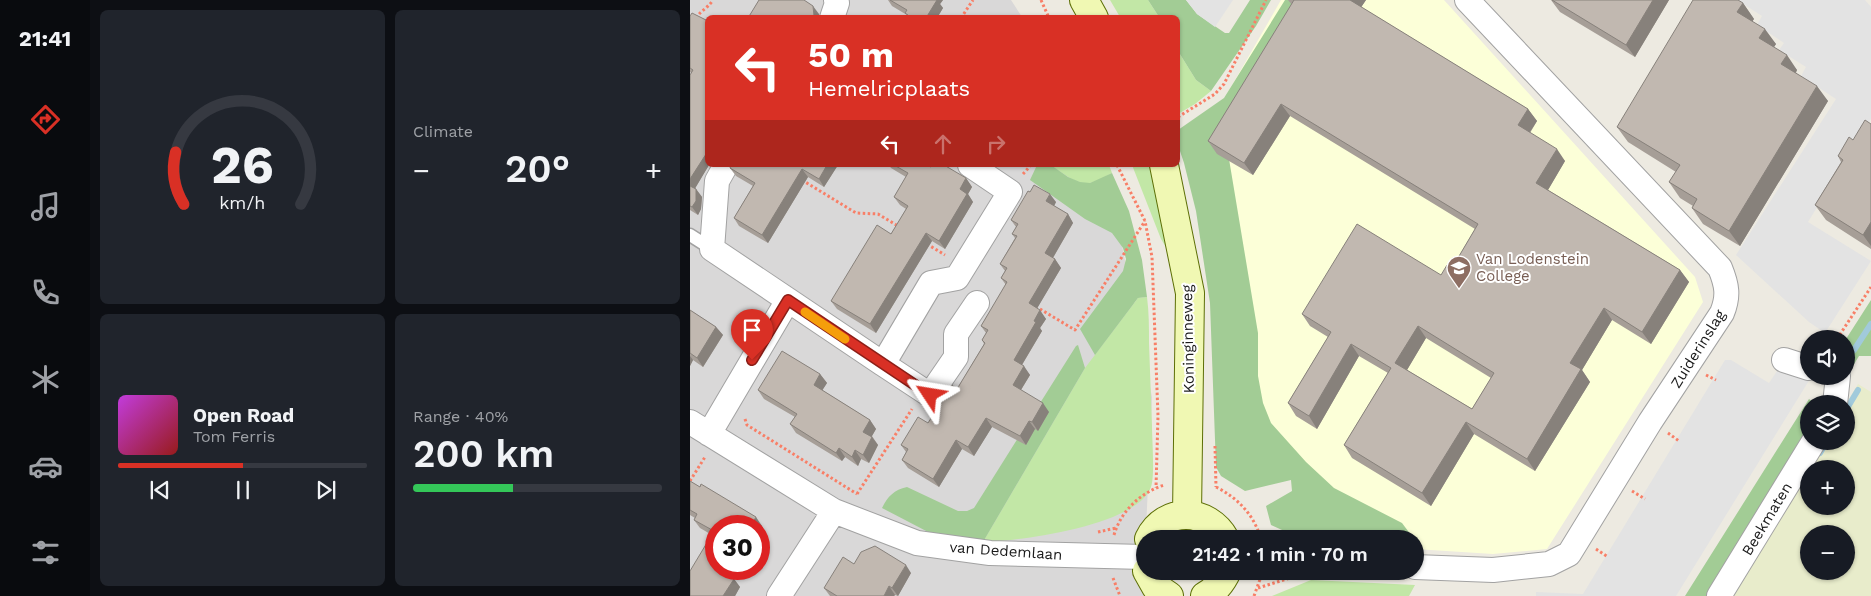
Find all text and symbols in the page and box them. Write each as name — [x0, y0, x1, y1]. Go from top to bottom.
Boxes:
text: 21:41 — [19, 26, 71, 51]
text: 50 m — [808, 34, 894, 76]
icon: left — [725, 35, 790, 100]
text: Hemelricplaats — [808, 76, 970, 101]
icon: directions — [28, 102, 63, 137]
text: Climate — [413, 122, 473, 141]
icon: left — [876, 130, 904, 158]
icon: ahead — [929, 130, 957, 158]
icon: right — [982, 130, 1010, 158]
text: 26 — [211, 135, 274, 196]
text: 20° — [505, 147, 570, 191]
text: − — [413, 154, 430, 187]
text: + — [645, 154, 662, 187]
icon: music — [28, 189, 63, 224]
text: km/h — [219, 192, 266, 213]
place label: Van Lodenstein College — [1476, 250, 1589, 285]
school or university icon: Van Lodenstein College — [1446, 255, 1472, 289]
icon: phone — [28, 275, 63, 310]
street label: Koninginneweg — [1178, 284, 1198, 394]
street label: Zuiderinslag — [1667, 307, 1729, 391]
pin — [731, 309, 773, 360]
icon: arrive — [738, 316, 766, 344]
map controls — [1800, 330, 1855, 580]
button: sound — [1800, 330, 1855, 385]
icon: climate — [28, 362, 63, 397]
position arrow — [903, 368, 955, 420]
button: layers — [1800, 395, 1855, 450]
text: Open Road — [193, 404, 294, 427]
text: Range · 40% — [413, 407, 508, 426]
text: Tom Ferris — [193, 427, 275, 446]
text: 200 km — [413, 432, 554, 476]
icon: car — [28, 449, 63, 484]
button: + — [1800, 460, 1855, 515]
icon: previous — [146, 476, 174, 504]
icon: pause — [229, 476, 257, 504]
icon: next — [312, 476, 340, 504]
street label: Beekmaten — [1738, 479, 1796, 559]
speed limit sign: 30 — [705, 515, 770, 580]
button: − — [1800, 525, 1855, 580]
icon: filters — [28, 535, 63, 570]
street label: van Dedemlaan — [949, 538, 1063, 564]
text: 21:42 · 1 min · 70 m — [1192, 543, 1368, 566]

